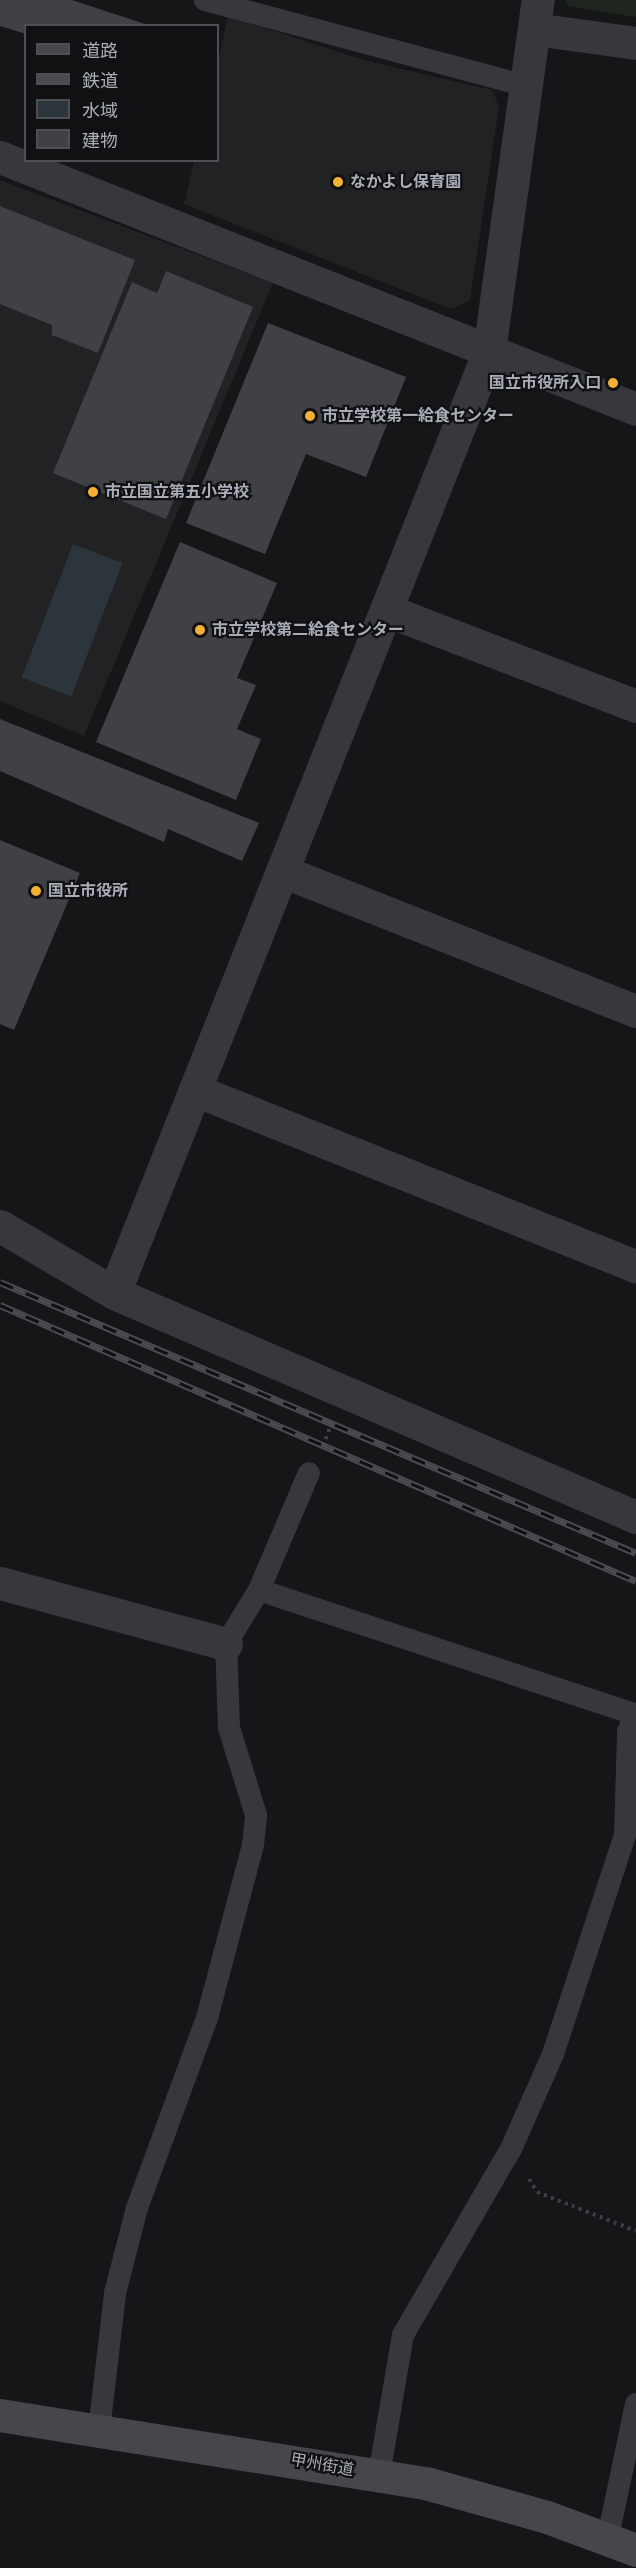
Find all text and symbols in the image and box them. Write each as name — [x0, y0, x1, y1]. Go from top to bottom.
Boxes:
legend — [24, 24, 219, 162]
text: 道路 — [82, 40, 118, 62]
text: 鉄道 — [82, 70, 118, 92]
text: 水域 — [82, 100, 118, 122]
text: 建物 — [82, 130, 118, 152]
place label: なかよし保育園 — [350, 172, 462, 192]
marker: なかよし保育園 — [331, 175, 345, 189]
place label: 国立市役所入口 — [489, 373, 601, 393]
marker: 国立市役所入口 — [606, 376, 620, 390]
place label: 市立学校第一給食センター — [322, 406, 514, 426]
marker: 市立学校第一給食センター — [303, 409, 317, 423]
place label: 市立国立第五小学校 — [105, 482, 249, 502]
marker: 市立国立第五小学校 — [86, 485, 100, 499]
place label: 市立学校第二給食センター — [212, 620, 404, 640]
marker: 市立学校第二給食センター — [193, 623, 207, 637]
place label: 国立市役所 — [48, 881, 128, 901]
marker: 国立市役所 — [29, 884, 43, 898]
street label: 甲州街道 — [289, 2450, 355, 2480]

